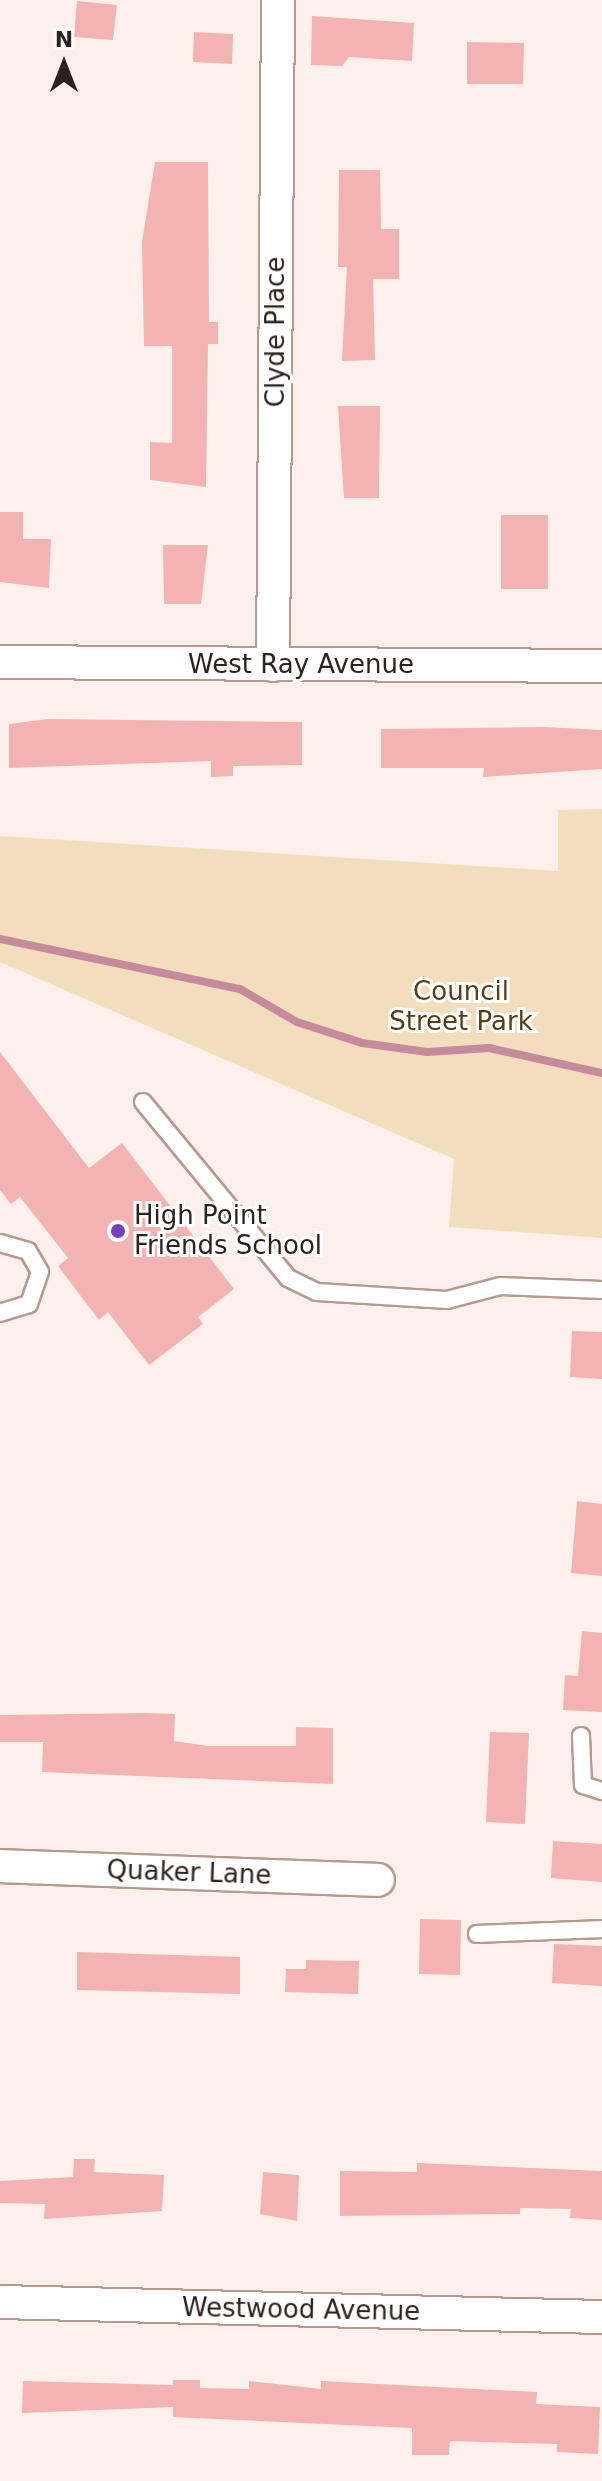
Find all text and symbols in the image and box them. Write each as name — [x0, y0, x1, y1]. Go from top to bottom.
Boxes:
north arrow — [24, 24, 104, 104]
text: N — [55, 27, 73, 52]
street label: Clyde Place — [260, 257, 292, 407]
street label: West Ray Avenue — [188, 649, 414, 681]
park label: Council Street Park — [389, 976, 533, 1038]
place label: High Point Friends School — [134, 1200, 322, 1262]
marker: High Point Friends School — [109, 1222, 127, 1240]
street label: Quaker Lane — [106, 1855, 272, 1891]
street label: Westwood Avenue — [182, 2292, 420, 2328]

